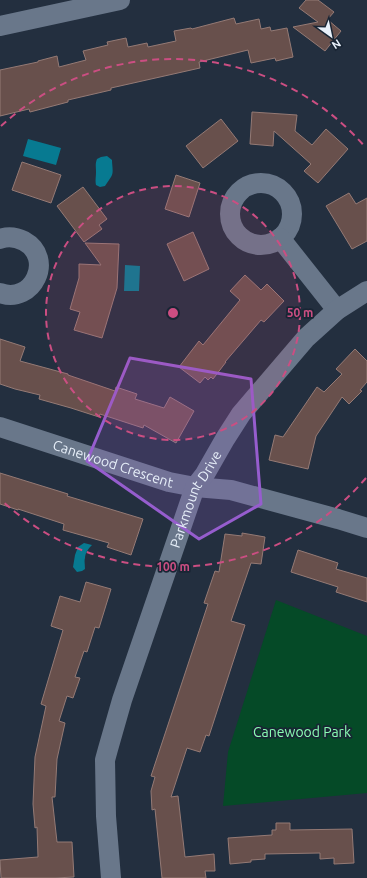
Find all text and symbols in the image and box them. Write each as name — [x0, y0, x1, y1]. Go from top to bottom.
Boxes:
north arrow — [311, 16, 351, 56]
text: N — [330, 37, 343, 52]
centre of rings — [166, 306, 180, 320]
text: 50 m — [287, 306, 313, 319]
street label: Canewood Crescent — [51, 437, 175, 491]
street label: Parkmount Drive — [167, 448, 225, 550]
text: 100 m — [156, 560, 190, 573]
park label: Canewood Park — [253, 724, 351, 740]

